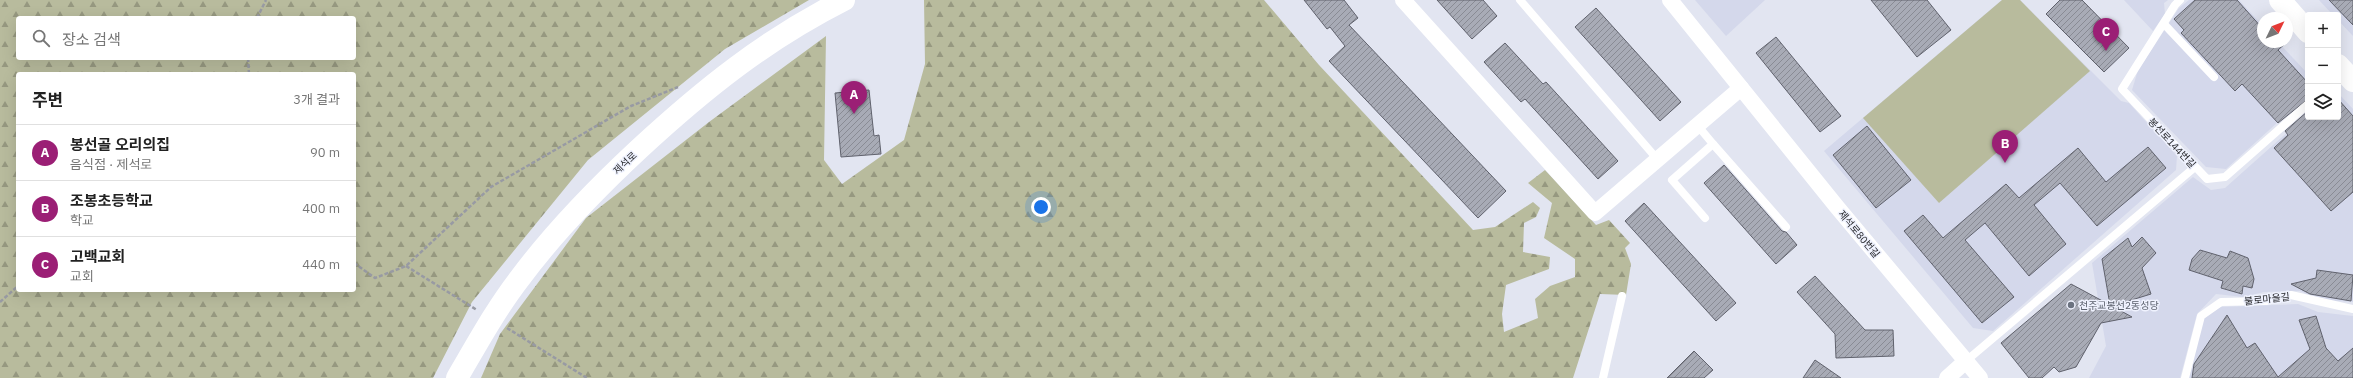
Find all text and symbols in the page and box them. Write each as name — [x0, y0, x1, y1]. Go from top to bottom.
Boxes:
north arrow — [2257, 12, 2293, 48]
map controls — [2305, 12, 2341, 120]
button: + — [2305, 12, 2341, 48]
search box — [16, 16, 356, 60]
pin: C — [2093, 18, 2119, 51]
icon: search — [30, 27, 52, 49]
text: 장소 검색 — [62, 30, 121, 49]
button: − — [2305, 48, 2341, 84]
pin: A — [841, 81, 867, 114]
button: layers — [2305, 84, 2341, 120]
text: 주변 — [32, 89, 63, 111]
text: 3개 결과 — [293, 91, 340, 108]
street label: 봉선로144번길 — [2145, 115, 2199, 171]
pin: B — [1992, 130, 2018, 163]
text: 봉선골 오리의집 — [70, 135, 170, 154]
text: A — [41, 144, 49, 161]
text: 90 m — [310, 144, 340, 161]
street label: 제석로 — [610, 149, 640, 177]
text: 음식점 · 제석로 — [70, 156, 152, 173]
text: 조봉초등학교 — [70, 191, 153, 210]
your location — [1031, 197, 1051, 217]
text: B — [41, 200, 49, 217]
text: 400 m — [302, 200, 340, 217]
street label: 제석로80번길 — [1835, 208, 1883, 260]
text: 학교 — [70, 212, 94, 229]
text: 고백교회 — [70, 247, 125, 266]
text: C — [41, 256, 49, 273]
text: 440 m — [302, 256, 340, 273]
text: 교회 — [70, 268, 94, 285]
street label: 불로마을길 — [2243, 290, 2291, 308]
place label: 천주교봉선2동성당 — [2079, 299, 2159, 312]
marker: 천주교봉선2동성당 — [2066, 300, 2076, 310]

